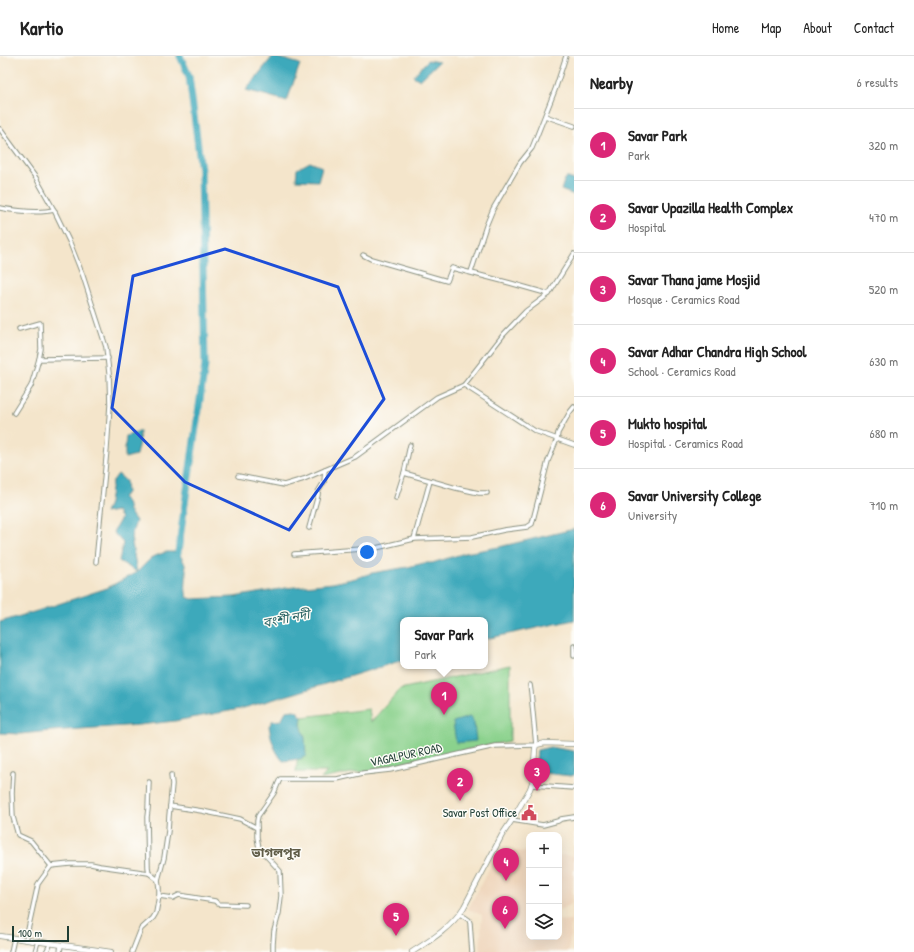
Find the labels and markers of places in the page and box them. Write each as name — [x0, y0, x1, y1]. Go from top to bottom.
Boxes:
pin: 1 — [431, 682, 457, 715]
pin: 3 — [524, 758, 550, 791]
pin: 2 — [447, 768, 473, 801]
place label: Savar Post Office — [443, 804, 517, 821]
public building icon: Savar Post Office — [520, 804, 538, 822]
pin: 4 — [493, 848, 519, 881]
pin: 6 — [492, 896, 518, 929]
pin: 5 — [383, 903, 409, 936]

